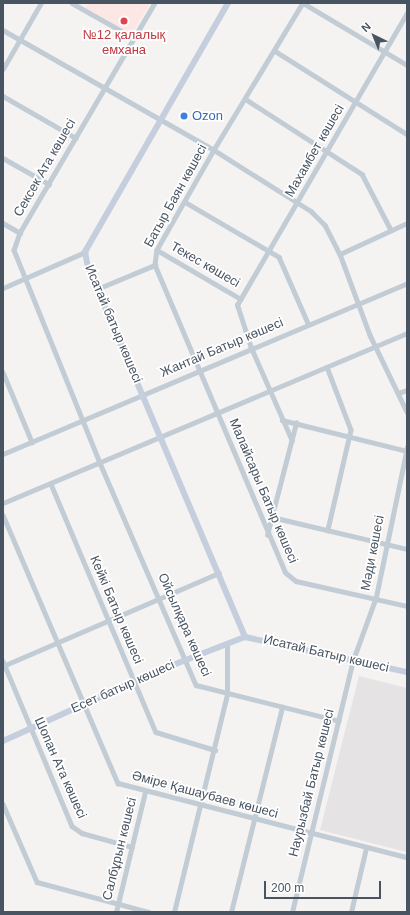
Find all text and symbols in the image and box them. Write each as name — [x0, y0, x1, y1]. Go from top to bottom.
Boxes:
marker: №12 қалалық емхана — [118, 15, 130, 27]
north arrow — [354, 16, 394, 56]
text: N — [359, 20, 373, 34]
place label: №12 қалалық емхана — [83, 28, 165, 59]
street label: Махамбет көшесі — [282, 102, 348, 200]
place label: Ozon — [192, 108, 223, 124]
marker: Ozon — [179, 111, 189, 121]
street label: Сексек Ата көшесі — [11, 116, 79, 220]
street label: Батыр Баян көшесі — [141, 142, 211, 250]
street label: Текес көшесі — [168, 239, 242, 291]
street label: Исатай батыр көшесі — [81, 263, 145, 385]
street label: Жантай Батыр көшесі — [158, 315, 286, 381]
street label: Малайсары Батыр көшесі — [225, 416, 301, 566]
street label: Мәди көшесі — [358, 514, 388, 592]
street label: Кейкі Батыр көшесі — [86, 554, 146, 666]
street label: Ойсылқара көшесі — [154, 571, 214, 679]
street label: Исатай Батыр көшесі — [262, 632, 390, 676]
street label: Есет батыр көшесі — [69, 657, 177, 717]
street label: Наурызбай Батыр көшесі — [286, 707, 338, 859]
street label: Шопан Ата көшесі — [31, 715, 89, 821]
street label: Әміре Қашаубаев көшесі — [130, 768, 280, 822]
street label: Салбұрын көшесі — [100, 796, 140, 902]
scale bar — [266, 873, 383, 899]
text: 200 m — [271, 881, 304, 895]

